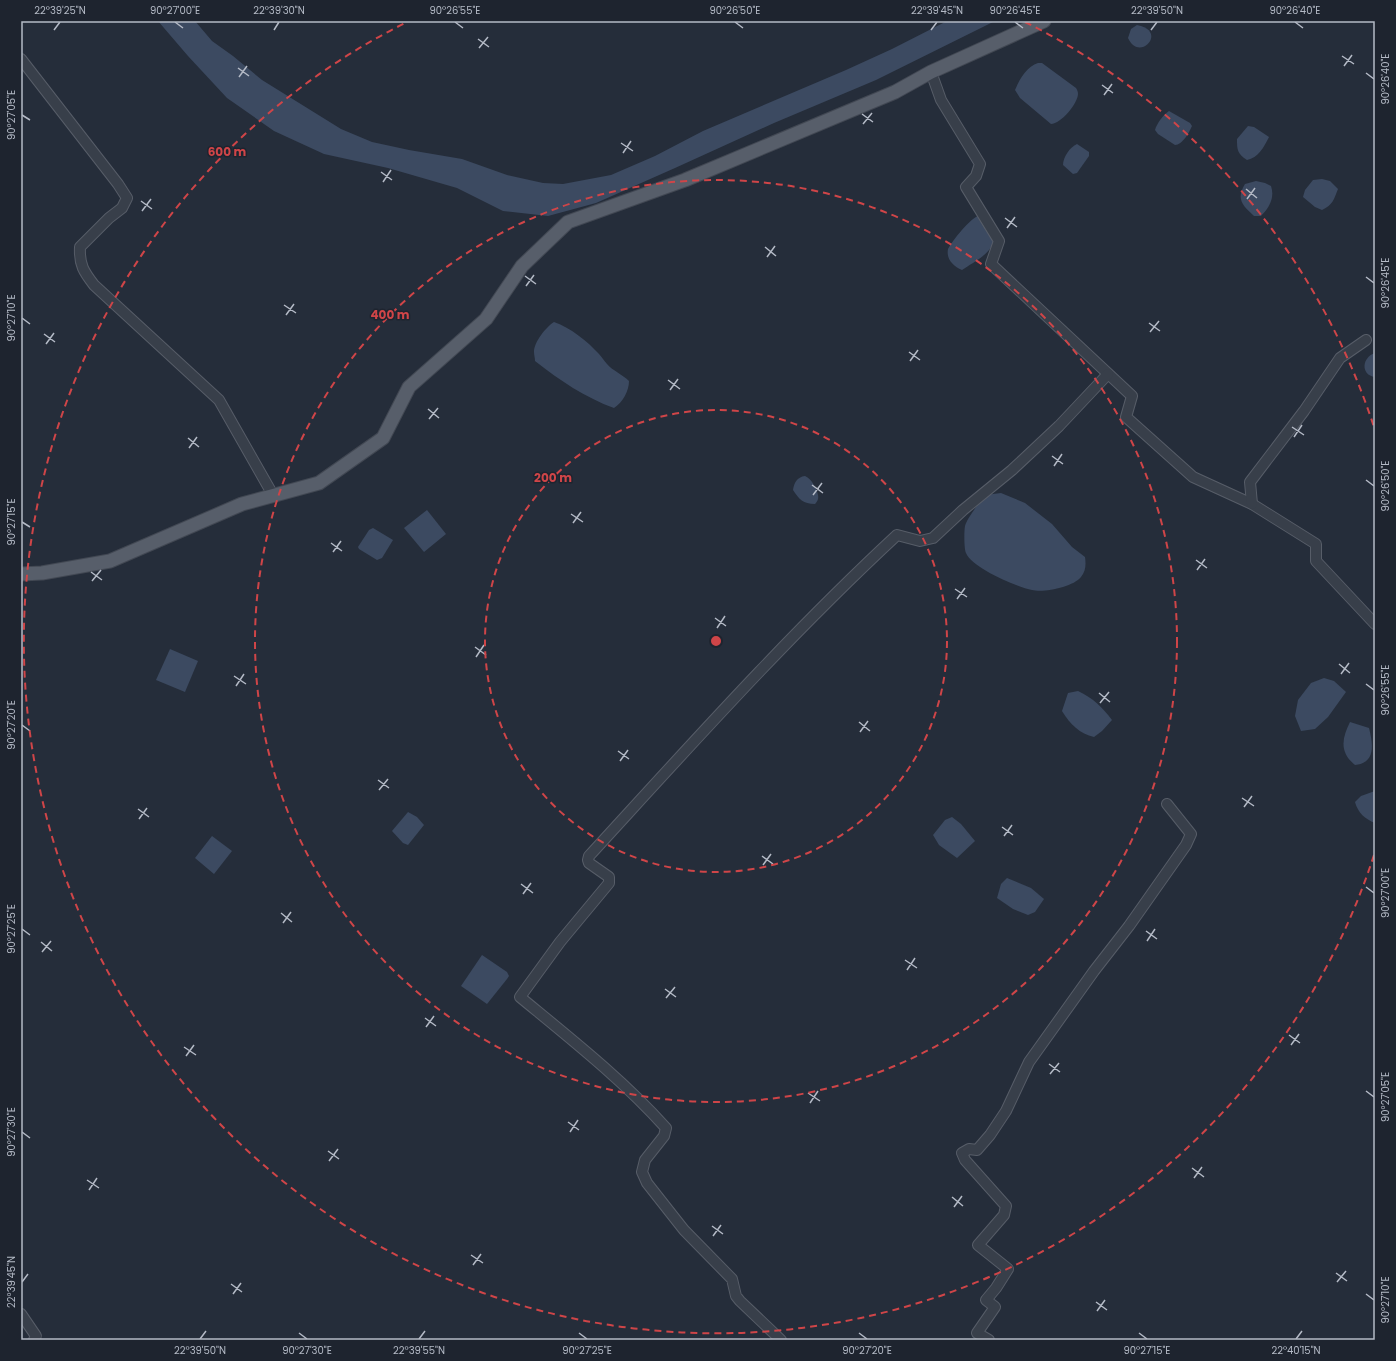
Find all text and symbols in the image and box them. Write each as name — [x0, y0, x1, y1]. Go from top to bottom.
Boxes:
text: 22°39'25"N — [34, 3, 86, 18]
text: 90°27'00"E — [150, 3, 200, 18]
text: 22°39'30"N — [253, 3, 305, 18]
text: 90°26'55"E — [430, 3, 480, 18]
text: 90°26'50"E — [710, 3, 760, 18]
text: 22°39'45"N — [911, 3, 963, 18]
text: 90°26'45"E — [990, 3, 1041, 18]
text: 22°39'50"N — [1131, 3, 1183, 18]
text: 90°26'40"E — [1270, 3, 1321, 18]
text: 90°26'40"E — [1378, 54, 1393, 105]
text: 90°27'05"E — [4, 90, 19, 140]
text: 600 m — [208, 143, 247, 160]
text: 90°26'45"E — [1378, 258, 1393, 309]
text: 90°27'10"E — [4, 294, 19, 342]
text: 400 m — [370, 306, 410, 323]
text: 90°26'50"E — [1378, 461, 1393, 511]
text: 200 m — [534, 469, 572, 486]
text: 90°27'15"E — [4, 498, 19, 546]
centre of rings — [709, 634, 723, 648]
text: 90°26'55"E — [1378, 665, 1393, 715]
text: 90°27'20"E — [4, 700, 19, 750]
text: 90°27'00"E — [1378, 868, 1393, 918]
text: 90°27'25"E — [4, 904, 19, 954]
text: 90°27'05"E — [1378, 1072, 1393, 1122]
text: 90°27'30"E — [4, 1107, 19, 1157]
text: 22°39'45"N — [4, 1256, 19, 1308]
text: 90°27'10"E — [1378, 1276, 1393, 1324]
text: 22°39'50"N — [174, 1343, 226, 1358]
text: 90°27'30"E — [282, 1343, 332, 1358]
text: 22°39'55"N — [393, 1343, 445, 1358]
text: 90°27'25"E — [562, 1343, 612, 1358]
text: 90°27'20"E — [842, 1343, 892, 1358]
text: 90°27'15"E — [1123, 1343, 1171, 1358]
text: 22°40'15"N — [1271, 1343, 1321, 1358]

